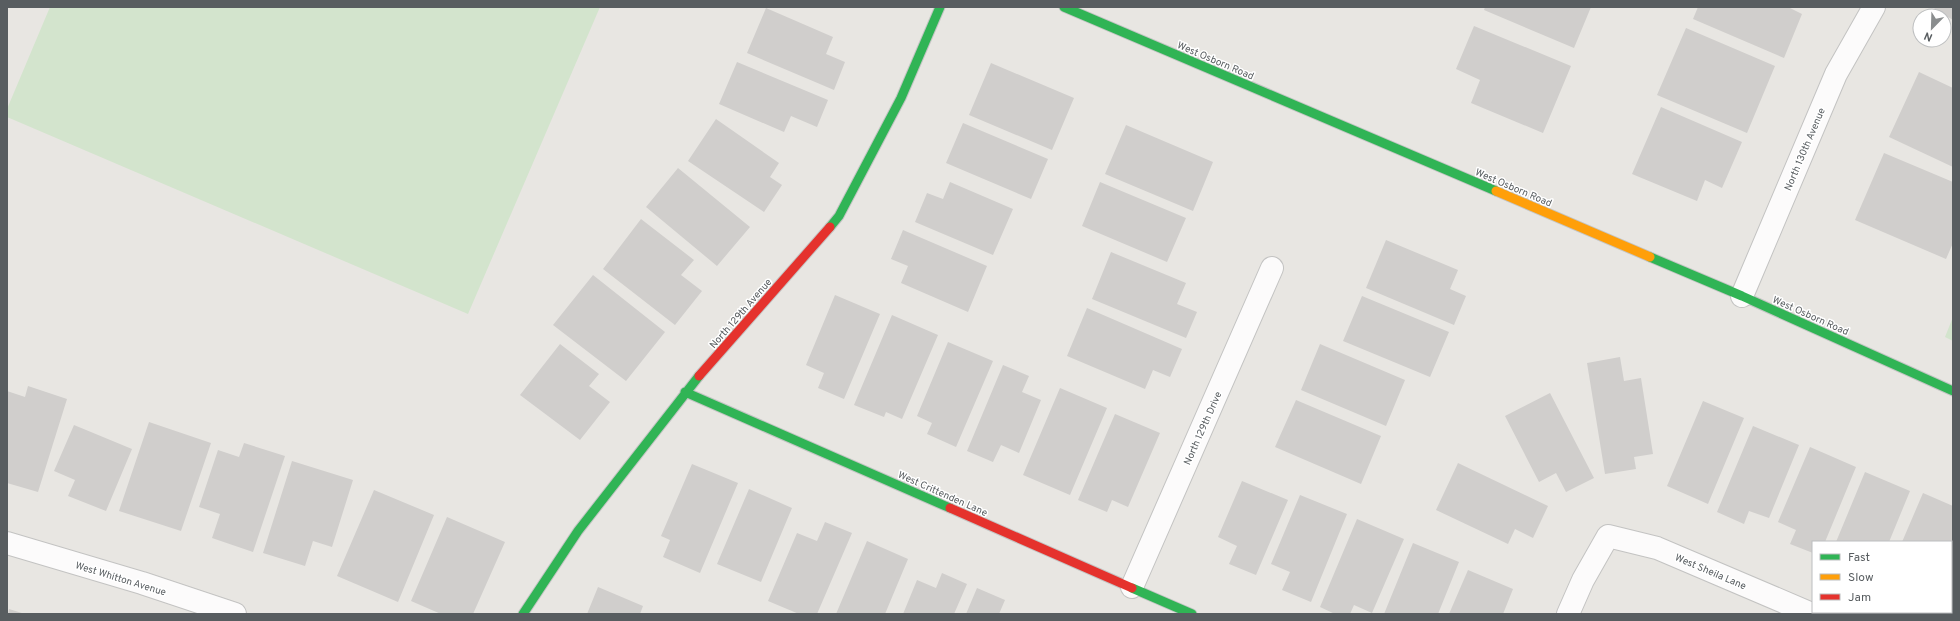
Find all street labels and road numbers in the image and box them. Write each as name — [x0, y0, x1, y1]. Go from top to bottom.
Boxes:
street label: West Osborn Road — [1175, 39, 1256, 83]
street label: North 130th Avenue — [1782, 106, 1829, 193]
street label: West Osborn Road — [1473, 166, 1554, 210]
street label: North 129th Avenue — [707, 276, 775, 352]
street label: West Osborn Road — [1770, 294, 1851, 339]
street label: North 129th Drive — [1181, 390, 1225, 467]
street label: West Crittenden Lane — [896, 469, 989, 520]
street label: West Sheila Lane — [1673, 551, 1748, 593]
street label: West Whitton Avenue — [74, 559, 168, 599]

